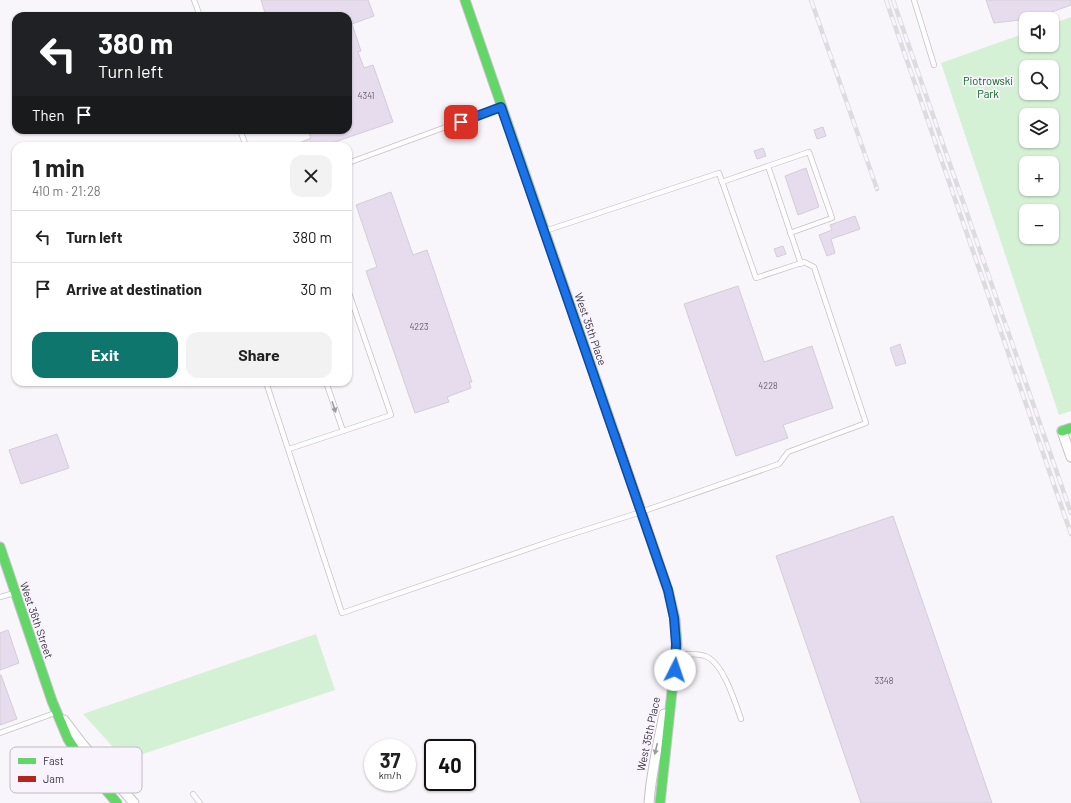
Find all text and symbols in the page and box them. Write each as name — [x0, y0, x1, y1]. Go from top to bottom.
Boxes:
map controls — [1019, 12, 1059, 244]
button: sound — [1019, 12, 1059, 52]
text: 380 m — [98, 26, 173, 60]
icon: left — [32, 28, 84, 80]
text: Turn left — [98, 60, 164, 82]
button: search — [1019, 60, 1059, 100]
park label: Piotrowski Park — [963, 74, 1013, 100]
house number: 4341 — [358, 90, 374, 101]
icon: arrive — [73, 104, 95, 126]
pin — [444, 105, 478, 139]
text: Then — [32, 106, 65, 124]
button: layers — [1019, 108, 1059, 148]
icon: arrive — [450, 111, 472, 133]
text: 1 min — [32, 153, 85, 182]
button: close — [290, 155, 332, 197]
button: + — [1019, 156, 1059, 196]
text: 410 m · 21:28 — [32, 183, 101, 199]
button: − — [1019, 204, 1059, 244]
icon: left — [32, 226, 54, 248]
text: Turn left — [66, 228, 122, 246]
text: 380 m — [293, 228, 332, 246]
icon: arrive — [32, 278, 54, 300]
text: Arrive at destination — [66, 280, 202, 298]
text: 30 m — [300, 280, 332, 298]
street label: West 35th Place — [572, 291, 610, 367]
house number: 4223 — [409, 321, 429, 332]
button: Exit — [32, 332, 178, 378]
button: Share — [186, 332, 332, 378]
house number: 4228 — [758, 380, 778, 391]
one-way arrow — [331, 401, 337, 413]
street label: West 36th Street — [18, 580, 56, 660]
position arrow — [654, 649, 696, 691]
house number: 3348 — [875, 675, 894, 686]
street label: West 35th Place — [634, 695, 662, 773]
speed limit sign: 40 — [424, 739, 476, 791]
one-way arrow — [653, 743, 659, 755]
legend — [10, 747, 142, 793]
text: 37 — [380, 748, 400, 772]
text: Fast — [43, 754, 64, 767]
text: km/h — [379, 769, 401, 781]
text: Jam — [43, 772, 64, 785]

